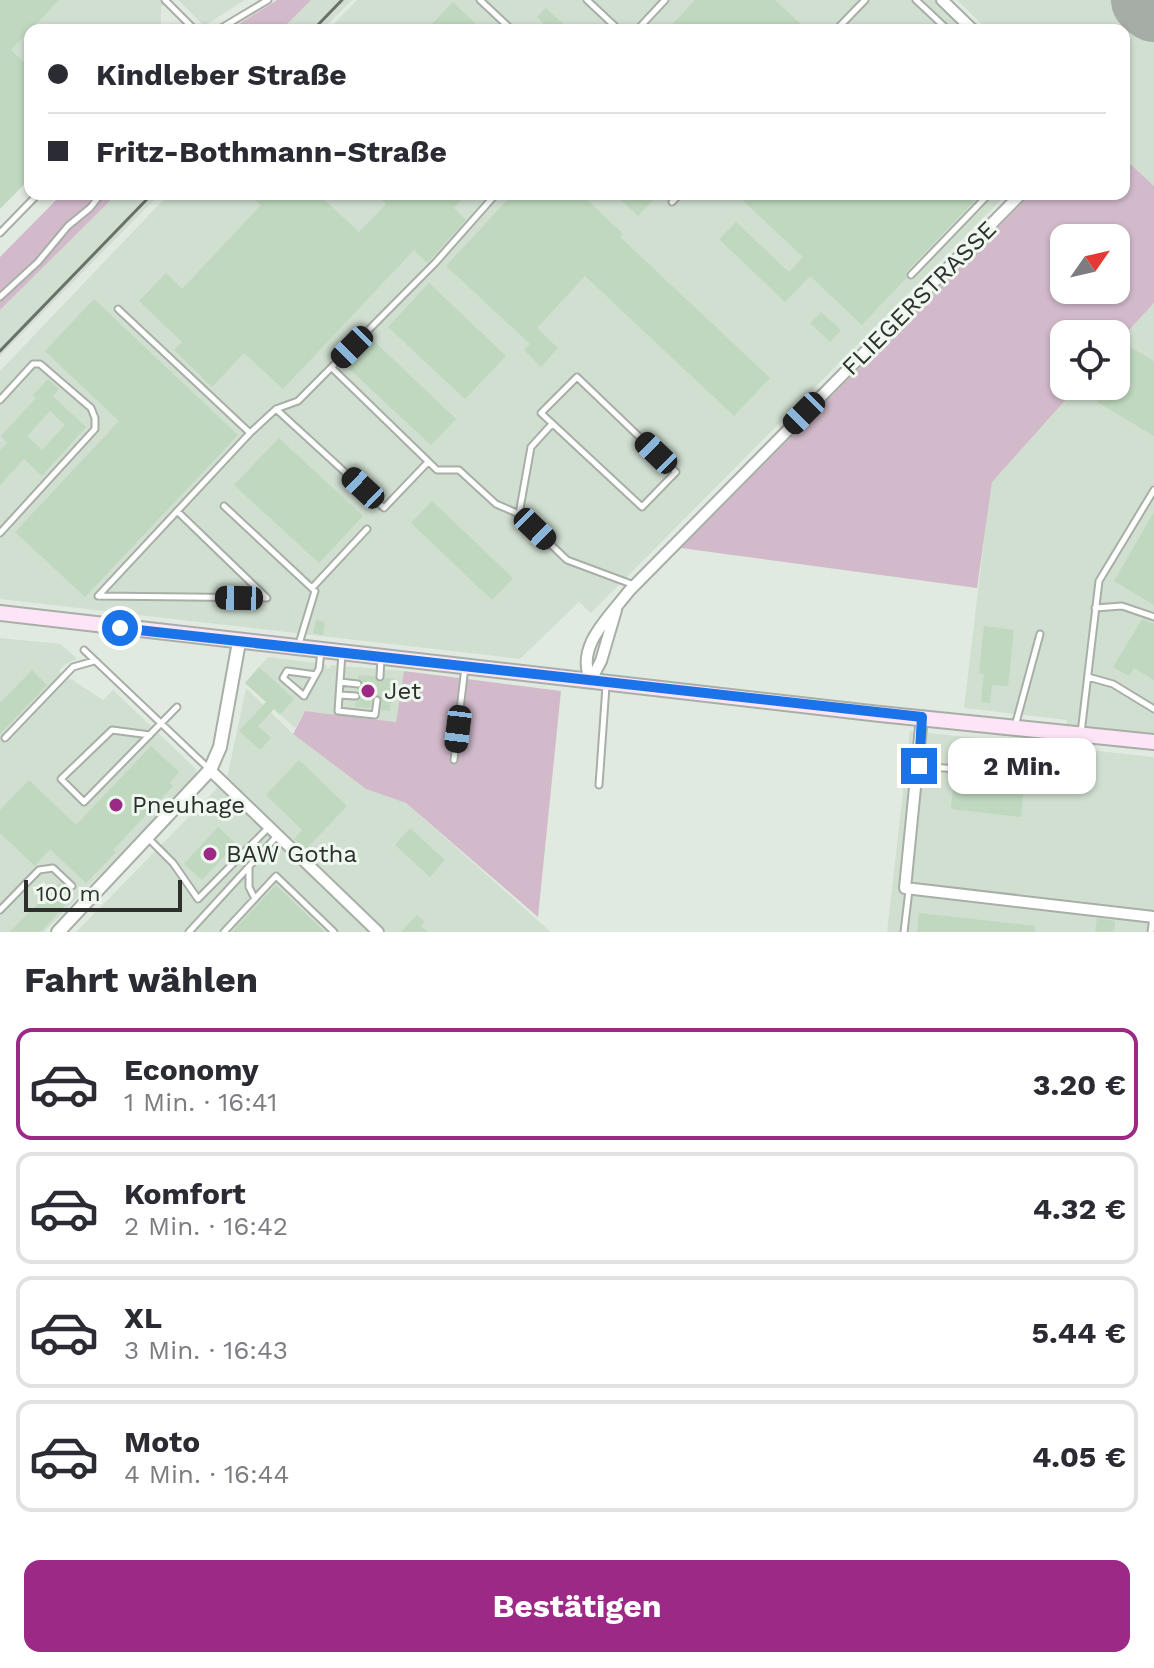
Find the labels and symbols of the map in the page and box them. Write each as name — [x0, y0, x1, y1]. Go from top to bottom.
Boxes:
street label: FLIEGERSTRASSE — [836, 215, 1002, 381]
north arrow — [1050, 224, 1130, 304]
car — [327, 322, 377, 372]
car — [779, 388, 829, 438]
car — [630, 428, 682, 478]
car — [337, 463, 389, 513]
car — [509, 504, 561, 554]
car — [215, 586, 263, 610]
route start — [102, 610, 138, 646]
place label: Jet — [384, 677, 421, 705]
marker: Jet — [359, 682, 377, 700]
car — [443, 704, 473, 754]
callout: 2 Min. — [947, 738, 1095, 794]
route end — [901, 748, 937, 784]
place label: Pneuhage — [132, 791, 245, 819]
marker: Pneuhage — [107, 796, 125, 814]
place label: BAW Gotha — [226, 840, 357, 868]
marker: BAW Gotha — [201, 845, 219, 863]
scale bar — [24, 876, 182, 912]

